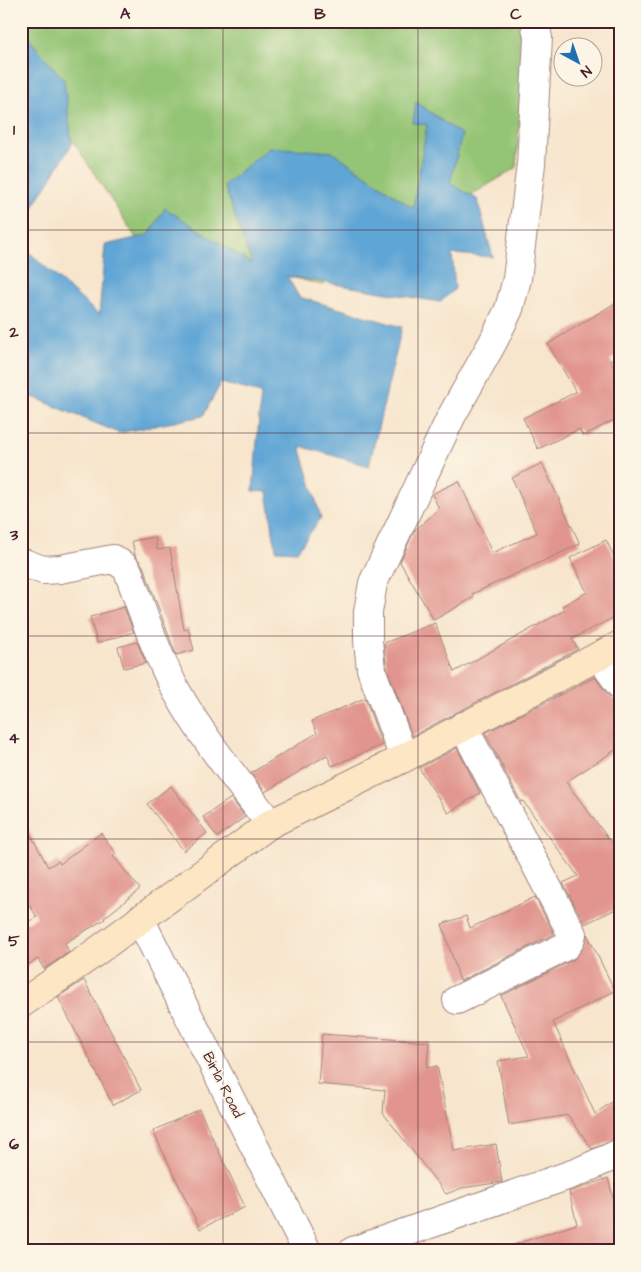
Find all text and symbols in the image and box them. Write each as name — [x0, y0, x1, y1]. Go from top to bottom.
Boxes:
text: A — [120, 3, 131, 25]
text: B — [314, 3, 326, 25]
text: C — [510, 3, 522, 25]
north arrow — [554, 38, 604, 88]
text: N — [576, 61, 596, 82]
text: 1 — [13, 119, 16, 141]
text: 2 — [8, 321, 19, 343]
text: 3 — [9, 524, 19, 546]
text: 4 — [9, 727, 20, 749]
text: 5 — [8, 930, 20, 952]
street label: Birla Road — [197, 1048, 249, 1122]
text: 6 — [9, 1133, 19, 1155]

